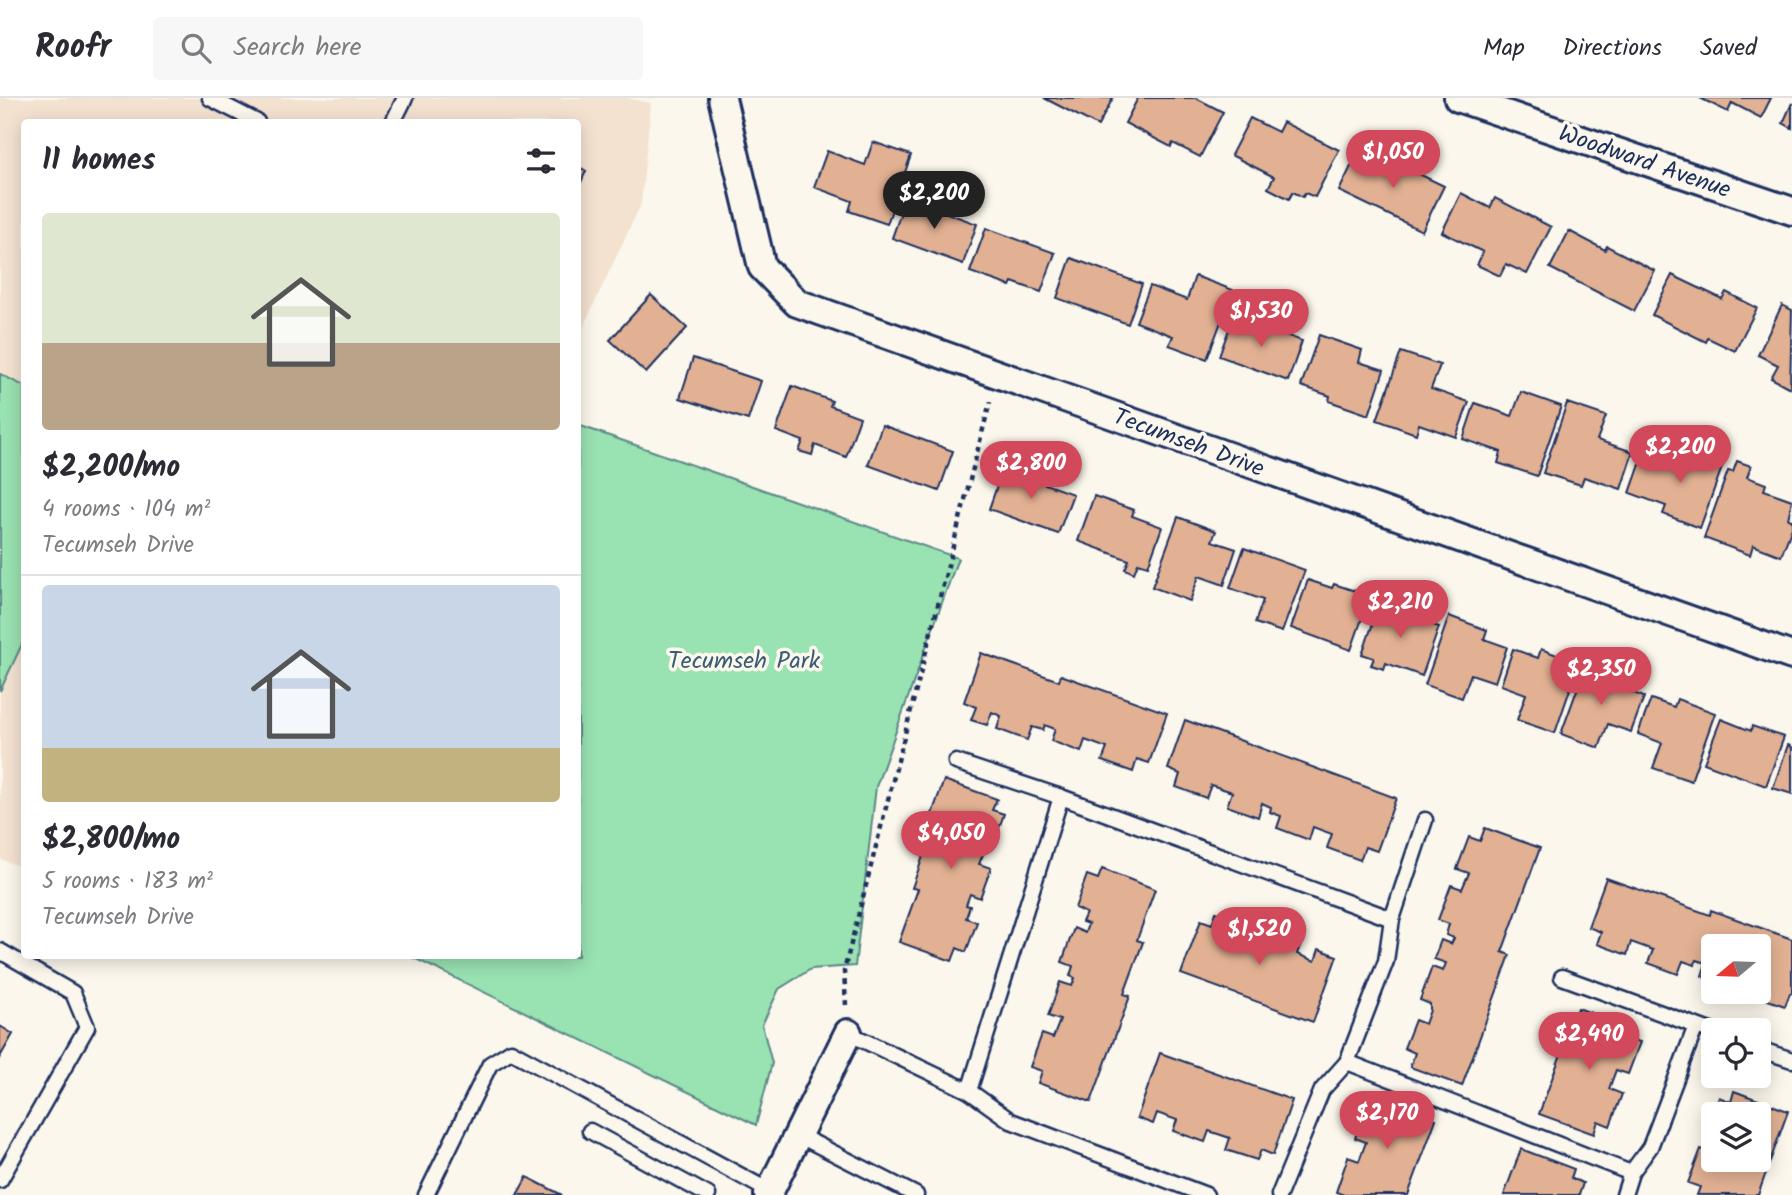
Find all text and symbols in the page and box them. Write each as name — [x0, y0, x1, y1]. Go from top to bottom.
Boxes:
search box — [153, 17, 643, 80]
text: Roofr — [35, 22, 111, 75]
text: Search here — [233, 27, 361, 69]
icon: search — [177, 29, 215, 67]
text: Map — [1483, 29, 1525, 68]
text: Directions — [1563, 29, 1662, 68]
text: Saved — [1700, 29, 1757, 68]
street label: Woodward Avenue — [1553, 115, 1736, 210]
pin: $1,050 — [1336, 130, 1450, 190]
text: $1,050 — [1362, 135, 1424, 171]
text: 11 homes — [42, 137, 155, 185]
icon: filters — [522, 142, 560, 180]
pin: $2,200 — [877, 172, 991, 231]
text: $2,200 — [899, 176, 969, 212]
icon: home — [238, 259, 364, 385]
pin: $1,530 — [1204, 289, 1318, 349]
text: $1,530 — [1230, 294, 1292, 330]
street label: Tecumseh Drive — [1107, 398, 1270, 489]
pin: $2,200 — [1623, 426, 1737, 485]
text: $2,200 — [1645, 430, 1715, 466]
pin: $2,800 — [974, 442, 1088, 501]
text: $2,200/mo — [42, 444, 180, 492]
text: $2,800 — [996, 446, 1066, 482]
text: 4 rooms · 104 m² — [42, 492, 210, 528]
text: Tecumseh Drive — [42, 528, 194, 564]
pin: $2,210 — [1343, 580, 1457, 640]
text: $2,210 — [1367, 585, 1433, 621]
icon: home — [238, 631, 364, 757]
park label: Tecumseh Park — [668, 642, 821, 681]
pin: $2,350 — [1544, 648, 1658, 707]
text: $2,350 — [1566, 652, 1636, 688]
pin: $4,050 — [894, 812, 1008, 871]
text: $2,800/mo — [42, 816, 180, 864]
text: $4,050 — [917, 816, 985, 852]
text: 5 rooms · 183 m² — [42, 864, 213, 900]
text: Tecumseh Drive — [42, 900, 194, 936]
pin: $1,520 — [1202, 908, 1316, 967]
text: $1,520 — [1227, 912, 1291, 948]
north arrow — [1701, 934, 1771, 1004]
map controls — [1701, 934, 1771, 1172]
pin: $2,490 — [1532, 1012, 1646, 1072]
text: $2,490 — [1554, 1017, 1624, 1053]
button: locate — [1701, 1018, 1771, 1088]
pin: $2,170 — [1330, 1091, 1444, 1151]
text: $2,170 — [1356, 1096, 1418, 1132]
button: layers — [1701, 1102, 1771, 1172]

